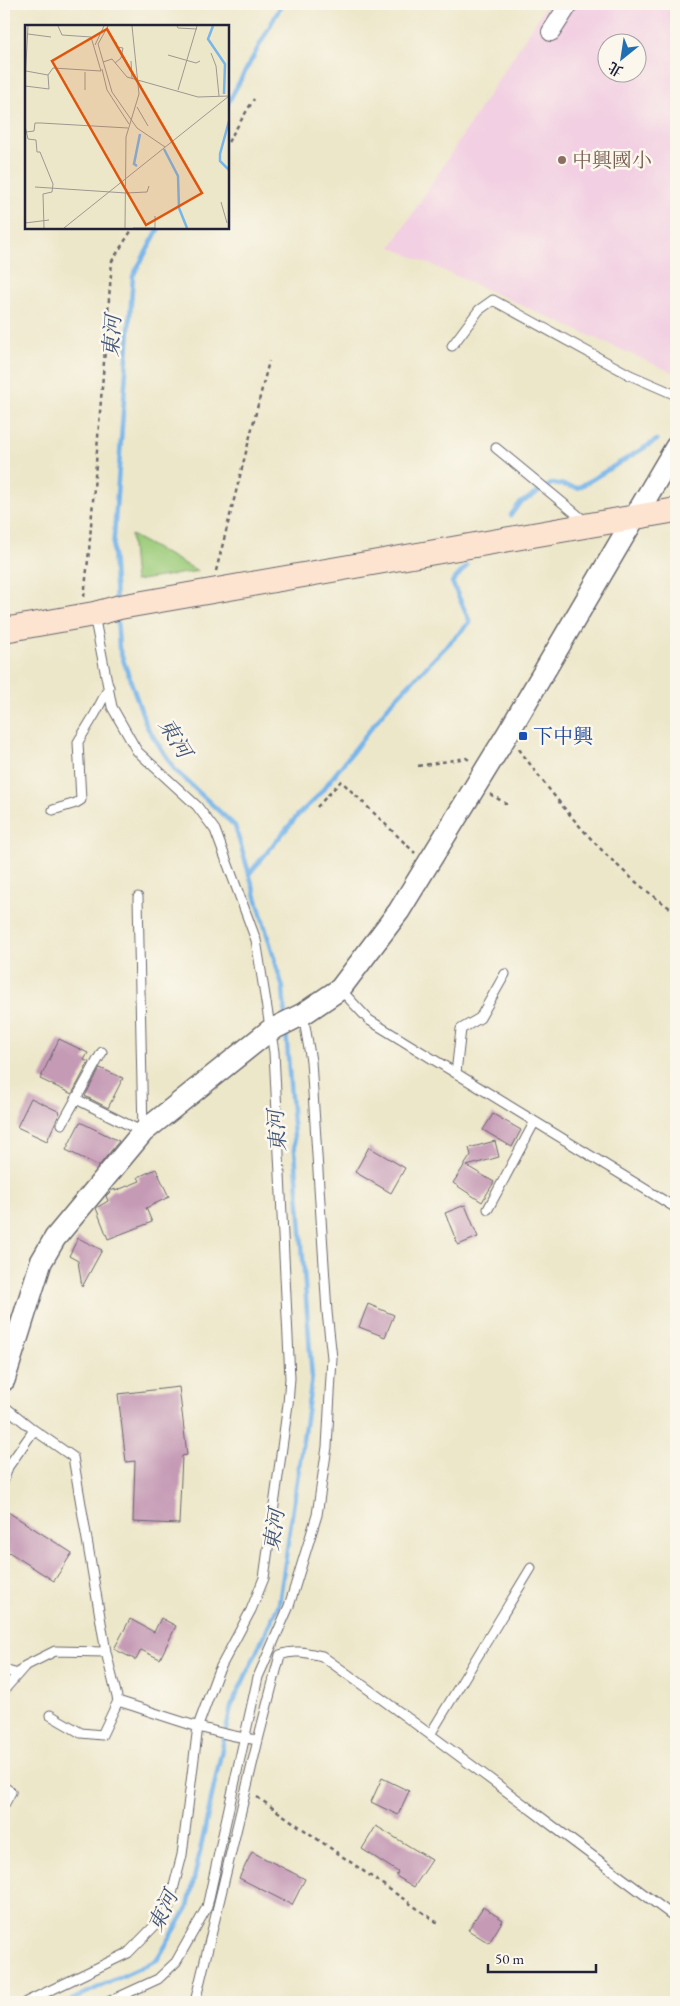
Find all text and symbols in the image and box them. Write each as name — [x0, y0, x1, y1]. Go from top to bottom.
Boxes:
inset map — [25, 25, 229, 229]
north arrow — [598, 32, 648, 82]
text: 北 — [605, 58, 626, 81]
place label: 中興國小 — [572, 147, 652, 173]
marker: 中興國小 — [556, 154, 568, 166]
water label: 東河 — [97, 310, 127, 358]
water label: 東河 — [153, 713, 200, 766]
place label: 下中興 — [533, 723, 593, 749]
marker: 下中興 — [517, 730, 529, 742]
water label: 東河 — [261, 1105, 291, 1153]
water label: 東河 — [257, 1503, 290, 1553]
water label: 東河 — [141, 1882, 185, 1936]
scale bar — [488, 1941, 595, 1973]
text: 50 m — [495, 1949, 524, 1968]

